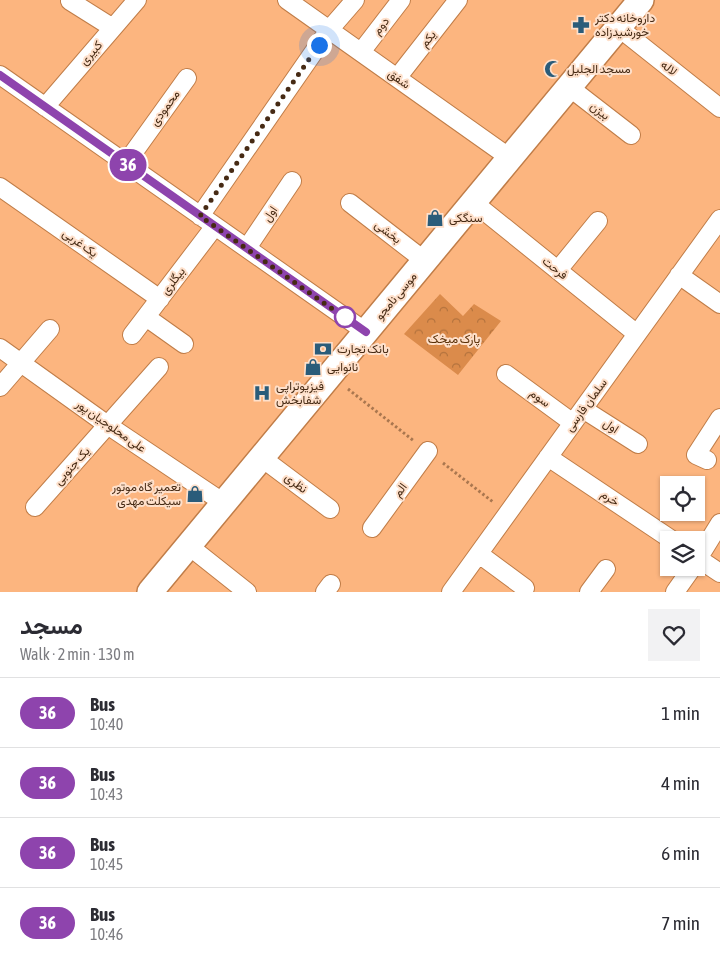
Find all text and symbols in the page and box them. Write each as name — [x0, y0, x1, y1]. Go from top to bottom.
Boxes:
place label: داروخانه دکتر خورشیدزاده — [594, 11, 655, 40]
street label: دوم — [370, 14, 393, 38]
pharmacy icon: داروخانه دکتر خورشیدزاده — [571, 15, 591, 35]
street label: یکم — [417, 28, 440, 51]
your location — [307, 33, 332, 58]
street label: کبیری — [77, 38, 106, 69]
street label: لاله — [658, 57, 680, 79]
mosque icon: مسجد الجلیل — [543, 59, 563, 79]
place label: مسجد الجلیل — [567, 62, 631, 77]
street label: شفق — [385, 66, 413, 92]
street label: محمودی — [147, 87, 184, 129]
street label: بیژن — [587, 99, 612, 124]
line badge: 36 — [106, 149, 150, 181]
text: 36 — [120, 154, 136, 175]
street label: اول — [260, 204, 281, 225]
shop icon: سنگکی — [425, 208, 445, 228]
place label: سنگکی — [449, 211, 483, 226]
street label: بخشی — [371, 217, 404, 247]
street label: یک غربی — [59, 226, 100, 261]
street label: فرحت — [539, 254, 570, 283]
street label: بیگلری — [158, 265, 189, 298]
street label: موسی نامجو — [372, 270, 420, 323]
unlabelled marker — [334, 306, 356, 328]
park label: پارک میخک — [428, 332, 480, 347]
bank icon: بانک تجارت — [313, 339, 333, 359]
place label: بانک تجارت — [337, 342, 389, 357]
shop icon: نانوایی — [303, 357, 323, 377]
place label: نانوایی — [327, 360, 358, 375]
street label: سلمان فارسی — [562, 376, 611, 435]
place label: فیزیوتراپی شفابخش — [276, 379, 324, 408]
hospital icon: فیزیوتراپی شفابخش — [252, 383, 272, 403]
street label: سوم — [526, 386, 553, 411]
street label: علی محلوجیان پور — [72, 396, 149, 456]
street label: اول — [600, 416, 621, 437]
street label: یک جنوبی — [51, 444, 94, 489]
street label: نظری — [281, 470, 310, 497]
map controls — [660, 476, 705, 576]
button: locate — [660, 476, 705, 521]
place label: تعمیر گاه موتور سیکلت مهدی — [111, 480, 181, 509]
street label: الم — [390, 480, 411, 500]
shop icon: تعمیر گاه موتور سیکلت مهدی — [185, 484, 205, 504]
street label: خرم — [598, 487, 622, 510]
button: layers — [660, 531, 705, 576]
button: heart — [648, 609, 700, 661]
text: مسجد — [20, 612, 83, 639]
text: Walk · 2 min · 130 m — [20, 645, 134, 663]
text: Bus — [90, 693, 115, 715]
text: 36 — [39, 702, 56, 723]
text: 1 min — [661, 702, 700, 724]
text: 10:40 — [90, 715, 123, 733]
text: Bus — [90, 763, 115, 785]
text: 36 — [39, 772, 56, 793]
text: 4 min — [661, 772, 700, 794]
text: 10:43 — [90, 785, 123, 803]
text: Bus — [90, 833, 115, 855]
text: 36 — [39, 842, 56, 863]
text: 6 min — [661, 842, 700, 864]
text: 10:45 — [90, 855, 123, 873]
text: Bus — [90, 903, 115, 925]
text: 36 — [39, 912, 56, 933]
text: 7 min — [661, 912, 700, 934]
text: 10:46 — [90, 925, 123, 943]

